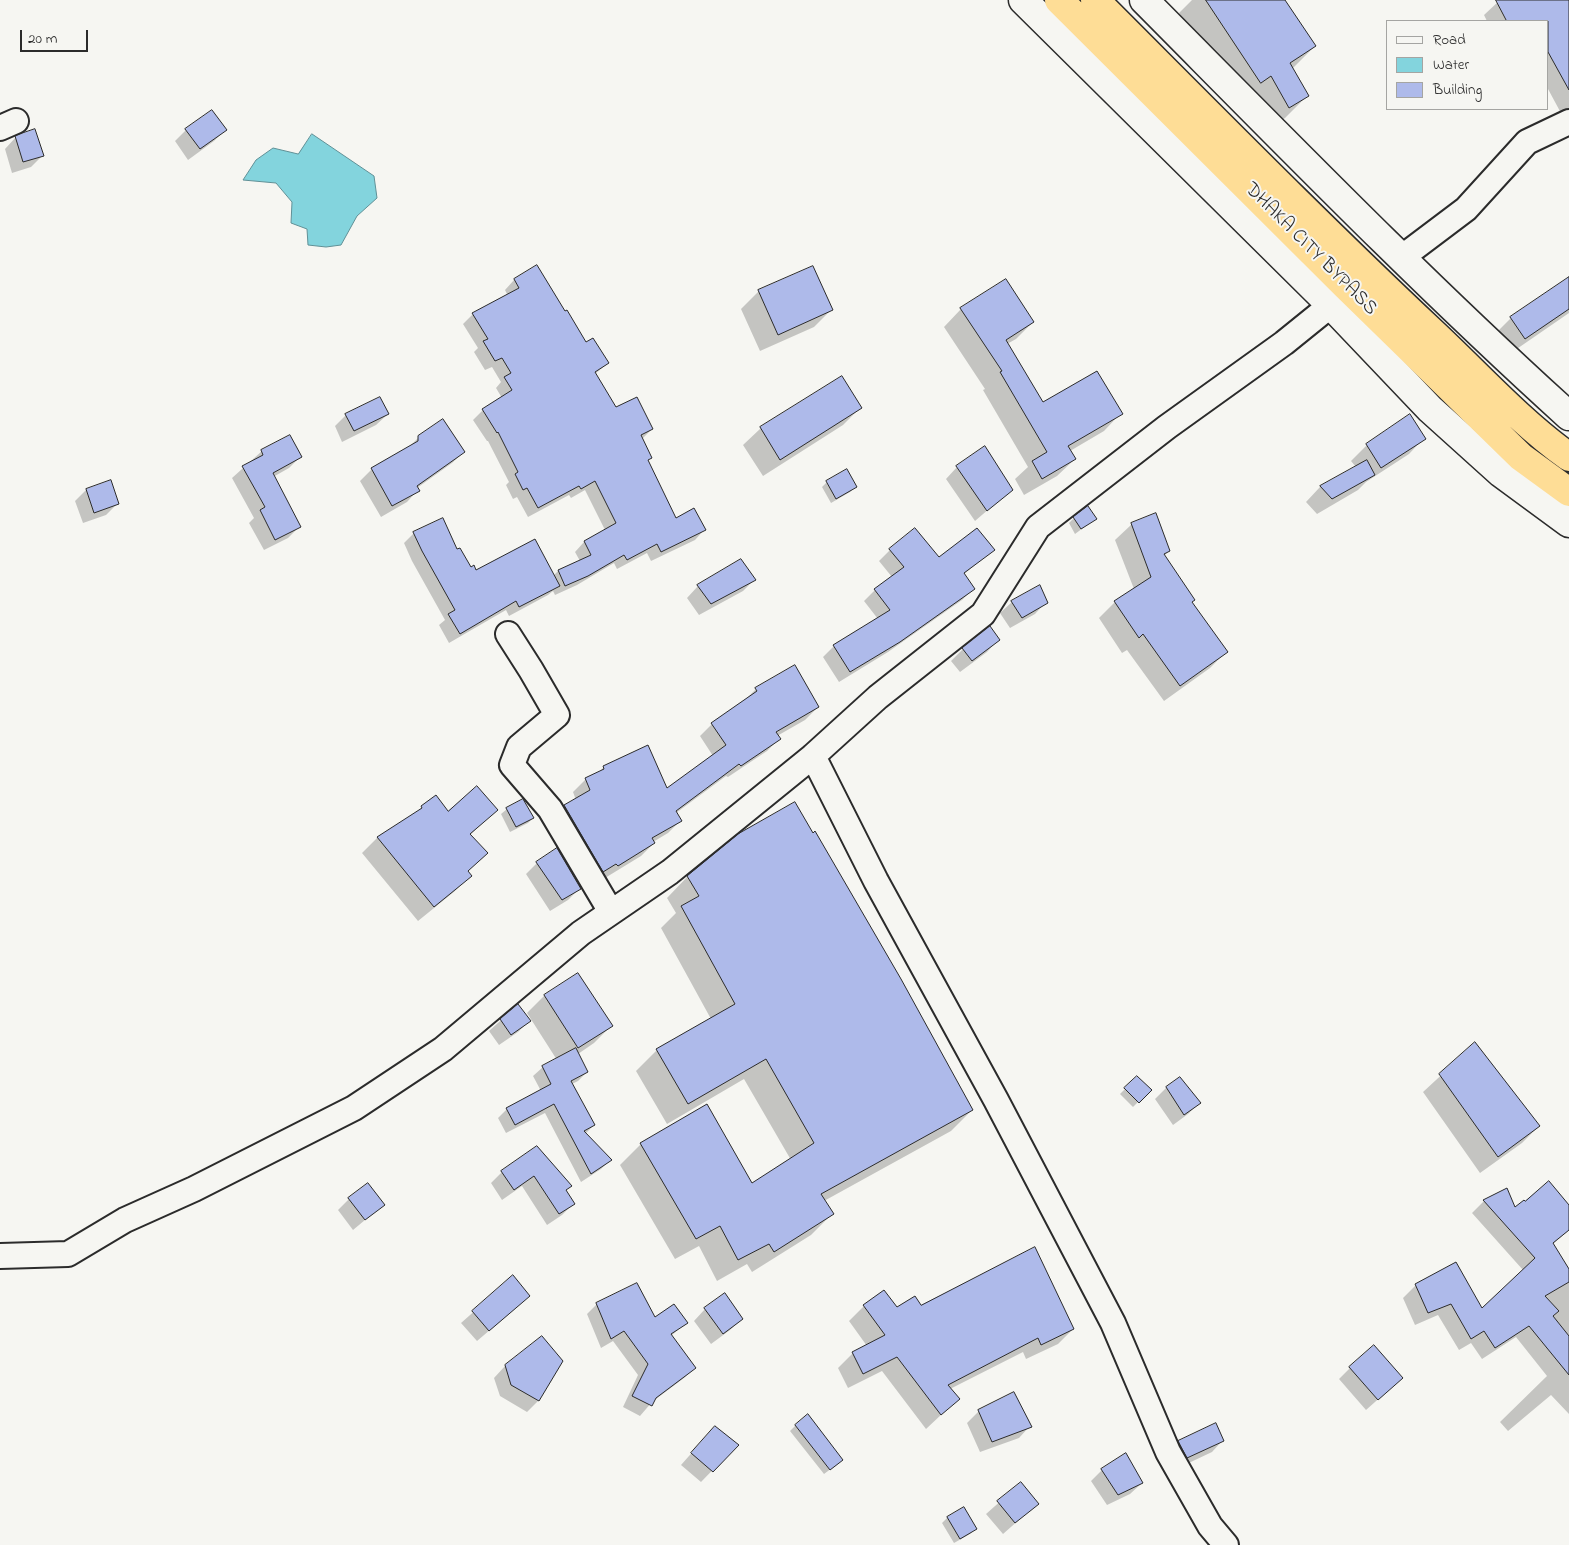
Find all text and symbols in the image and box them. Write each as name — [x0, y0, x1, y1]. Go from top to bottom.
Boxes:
scale bar — [22, 20, 90, 52]
legend — [1386, 20, 1549, 110]
text: 20 m — [28, 28, 57, 50]
text: Road — [1433, 29, 1466, 51]
text: Water — [1433, 54, 1469, 76]
text: Building — [1433, 79, 1482, 101]
street label: DHAKA CITY BYPASS — [1239, 179, 1381, 321]

